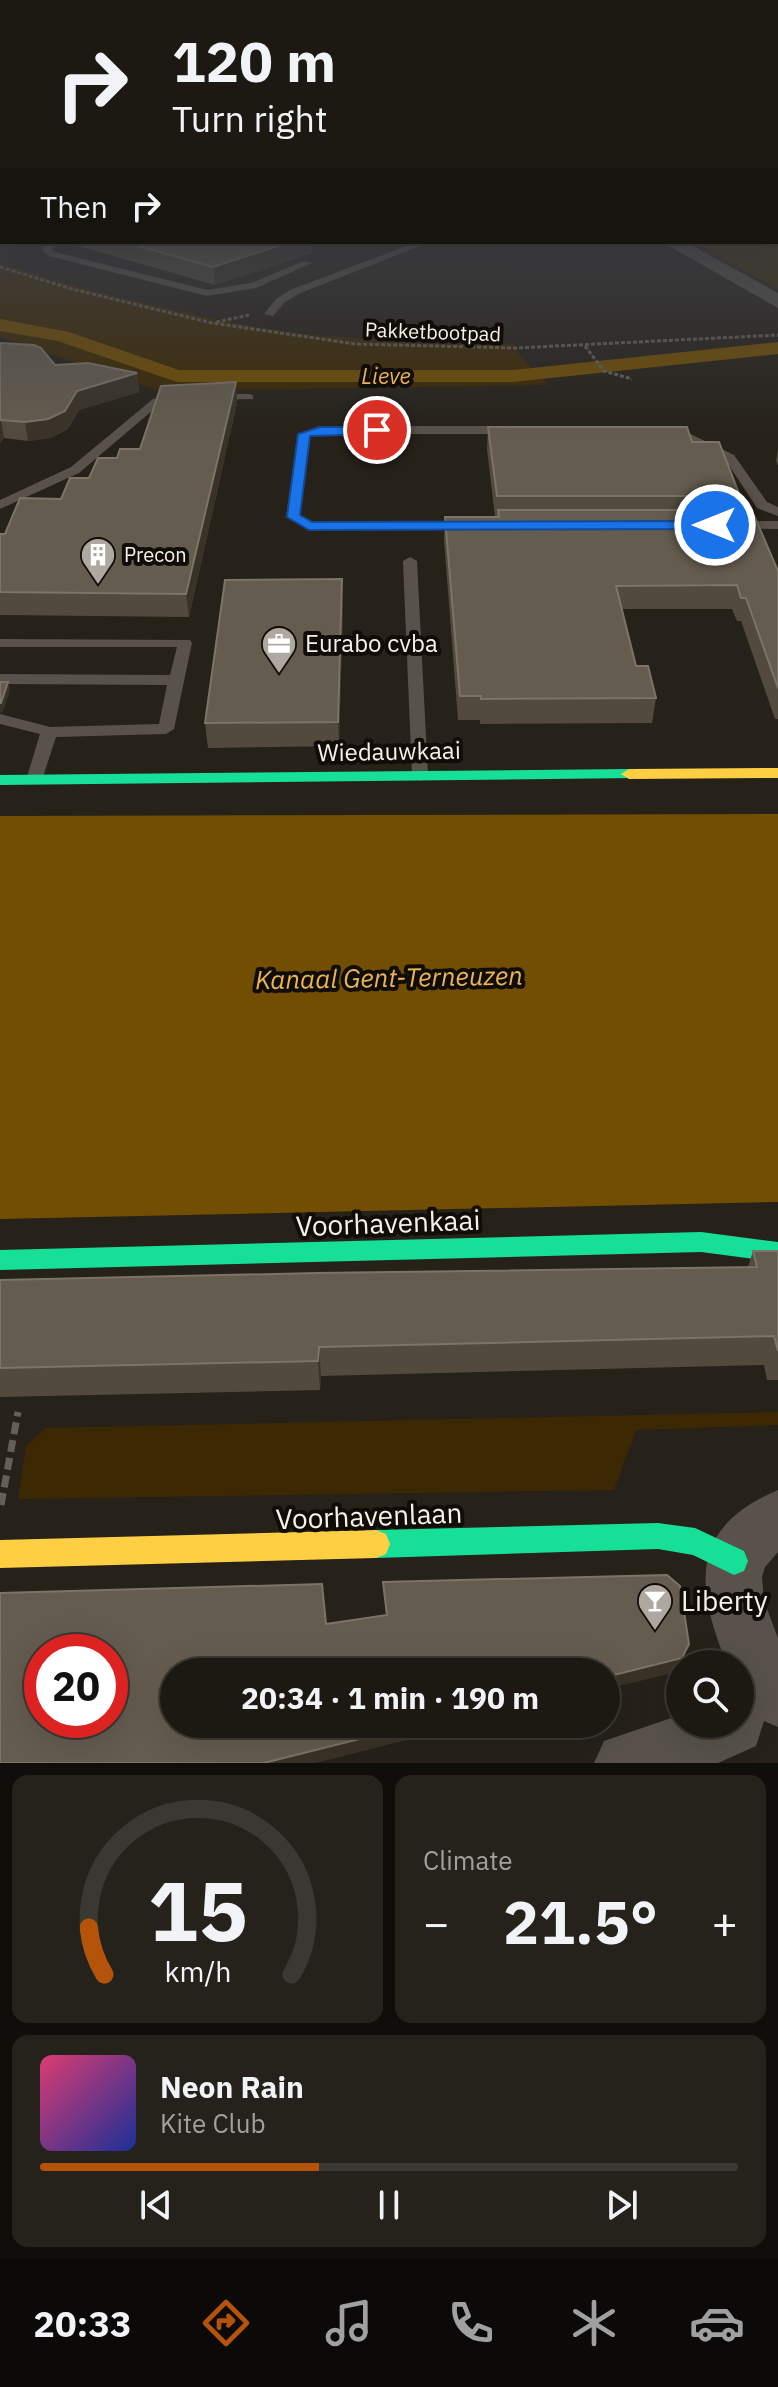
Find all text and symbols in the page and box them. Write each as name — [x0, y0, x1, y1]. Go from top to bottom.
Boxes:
text: 120 m — [172, 25, 336, 97]
icon: right — [40, 32, 144, 136]
text: Turn right — [172, 95, 328, 142]
icon: right — [124, 184, 168, 228]
text: Then — [40, 187, 108, 226]
street label: Pakketbootpad — [364, 316, 502, 347]
water label: Lieve — [361, 361, 411, 390]
pin — [343, 396, 411, 464]
icon: arrive — [355, 408, 399, 452]
position arrow — [673, 483, 757, 567]
building icon: Precon — [79, 536, 117, 586]
place label: Precon — [124, 541, 187, 568]
office icon: Eurabo cvba — [260, 625, 298, 675]
place label: Eurabo cvba — [305, 627, 438, 659]
street label: Wiedauwkaai — [317, 734, 461, 768]
water label: Kanaal Gent-Terneuzen — [255, 958, 523, 996]
street label: Voorhavenkaai — [295, 1201, 481, 1244]
street label: Voorhavenlaan — [275, 1494, 463, 1537]
bar icon: Liberty — [636, 1582, 674, 1632]
place label: Liberty — [681, 1582, 768, 1619]
speed limit sign: 20 — [24, 1634, 128, 1738]
map controls — [666, 1650, 754, 1738]
button: search — [666, 1650, 754, 1738]
text: 20:34 · 1 min · 190 m — [241, 1678, 539, 1717]
text: Climate — [423, 1843, 513, 1877]
text: 15 — [148, 1856, 247, 1964]
text: 21.5° — [503, 1882, 658, 1961]
text: − — [423, 1894, 449, 1951]
text: + — [712, 1894, 738, 1951]
text: km/h — [164, 1953, 231, 1990]
text: Neon Rain — [160, 2067, 304, 2106]
text: Kite Club — [160, 2106, 265, 2140]
icon: previous — [134, 2183, 178, 2227]
icon: pause — [367, 2183, 411, 2227]
icon: next — [600, 2183, 644, 2227]
icon: directions — [198, 2295, 254, 2351]
icon: music — [321, 2295, 377, 2351]
icon: phone — [443, 2295, 499, 2351]
icon: climate — [566, 2295, 622, 2351]
icon: car — [689, 2295, 745, 2351]
text: 20:33 — [33, 2300, 132, 2347]

